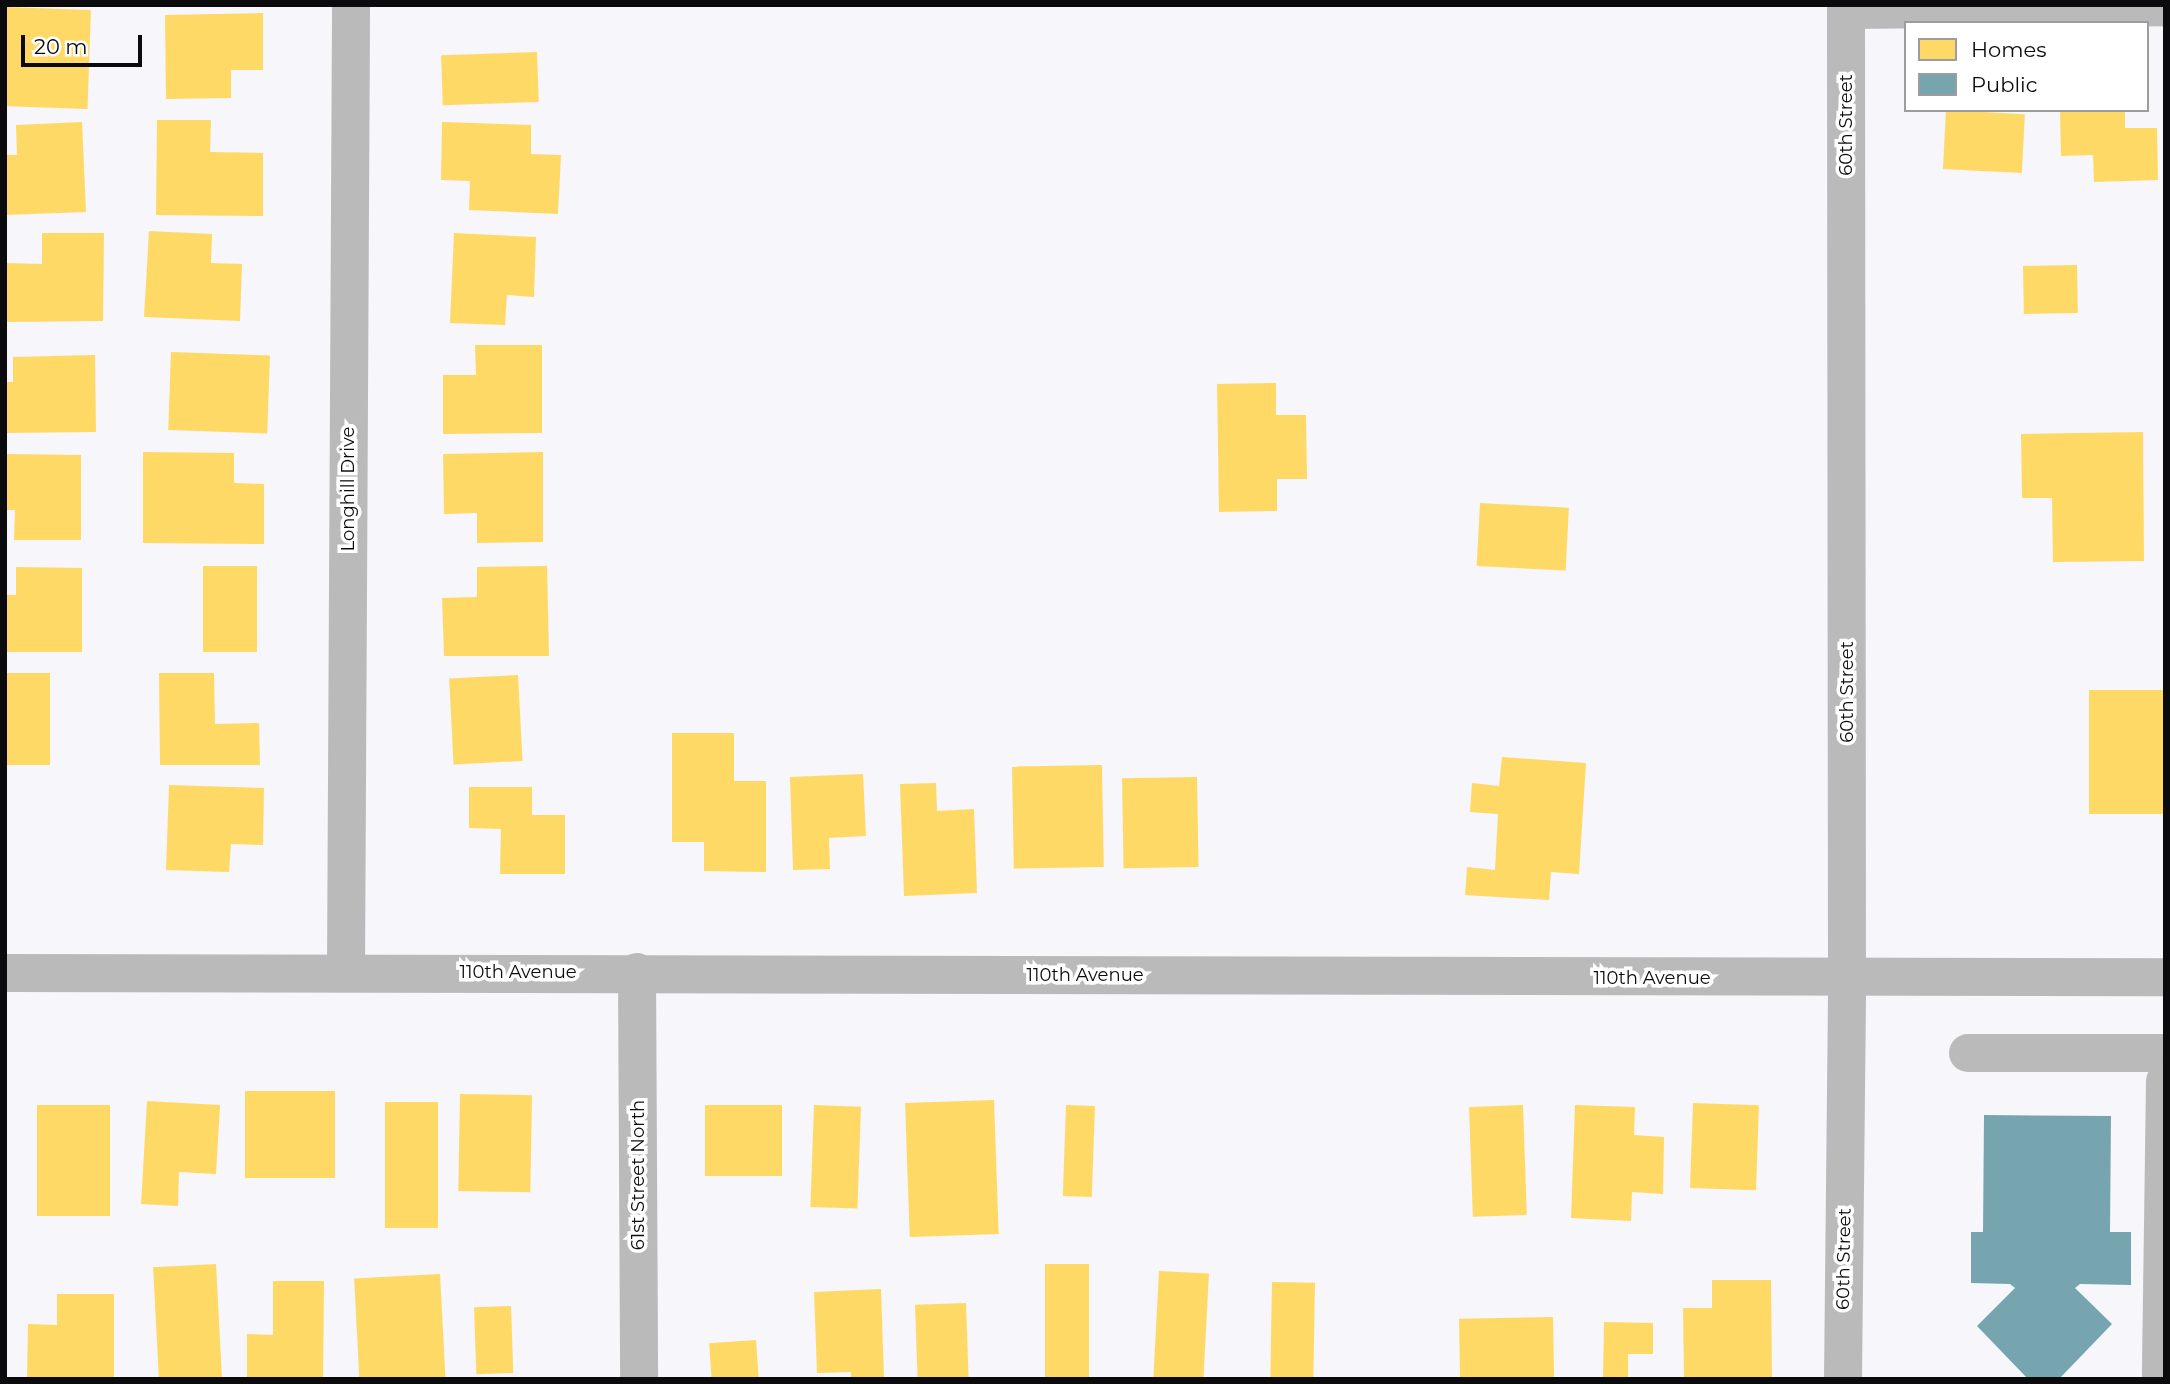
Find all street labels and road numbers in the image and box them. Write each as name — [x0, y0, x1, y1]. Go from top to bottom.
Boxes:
street label: 60th Street — [1835, 74, 1857, 176]
street label: Longhill Drive — [337, 427, 359, 551]
street label: 60th Street — [1836, 641, 1858, 743]
street label: 110th Avenue — [459, 961, 577, 983]
street label: 110th Avenue — [1026, 964, 1144, 986]
street label: 110th Avenue — [1593, 967, 1711, 989]
street label: 61st Street North — [627, 1100, 649, 1250]
street label: 60th Street — [1832, 1208, 1856, 1310]

